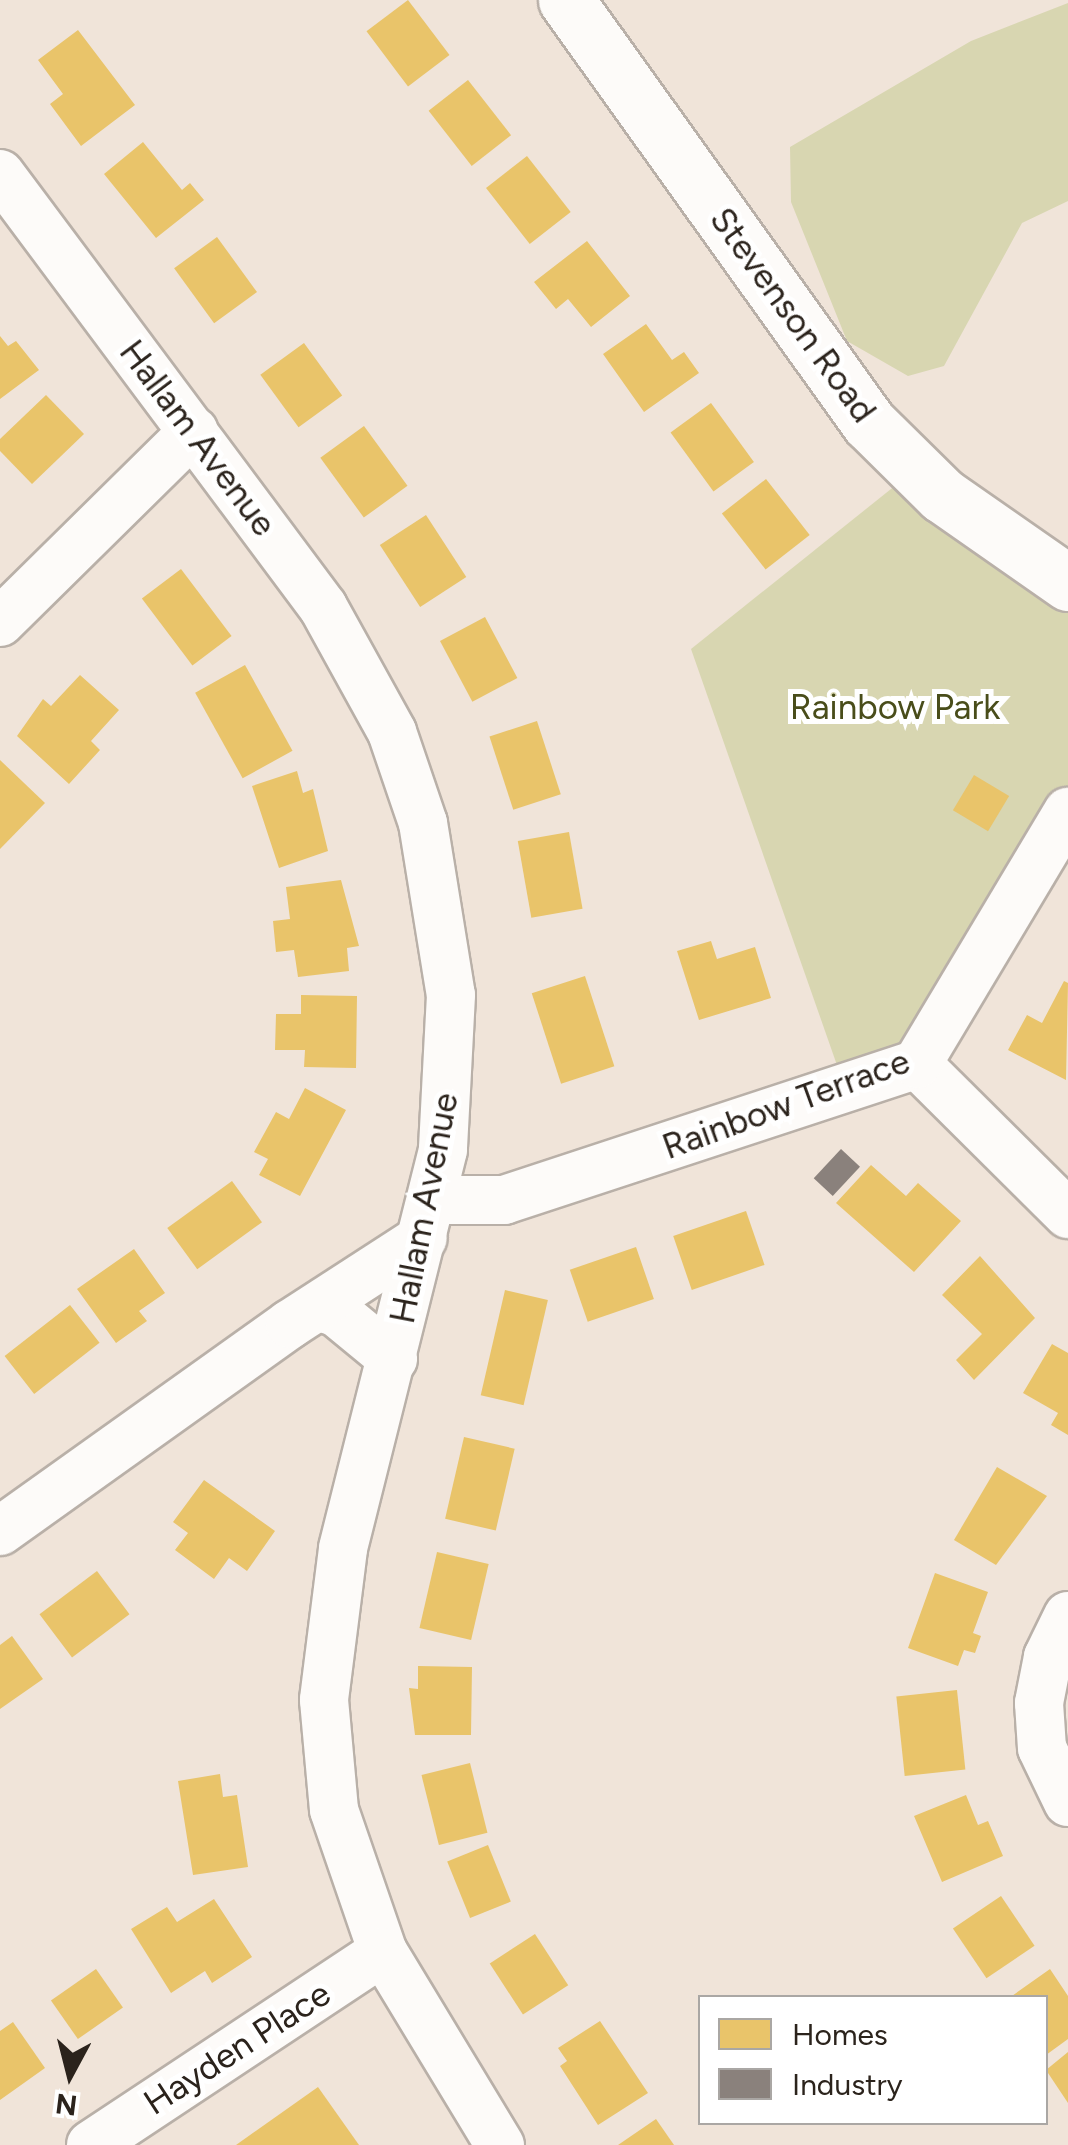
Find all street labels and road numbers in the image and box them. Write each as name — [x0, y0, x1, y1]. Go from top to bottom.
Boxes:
street label: Stevenson Road — [701, 199, 885, 431]
street label: Hallam Avenue — [111, 332, 285, 544]
street label: Rainbow Terrace — [657, 1040, 915, 1168]
street label: Hallam Avenue — [381, 1089, 467, 1327]
street label: Hayden Place — [136, 1972, 338, 2124]

